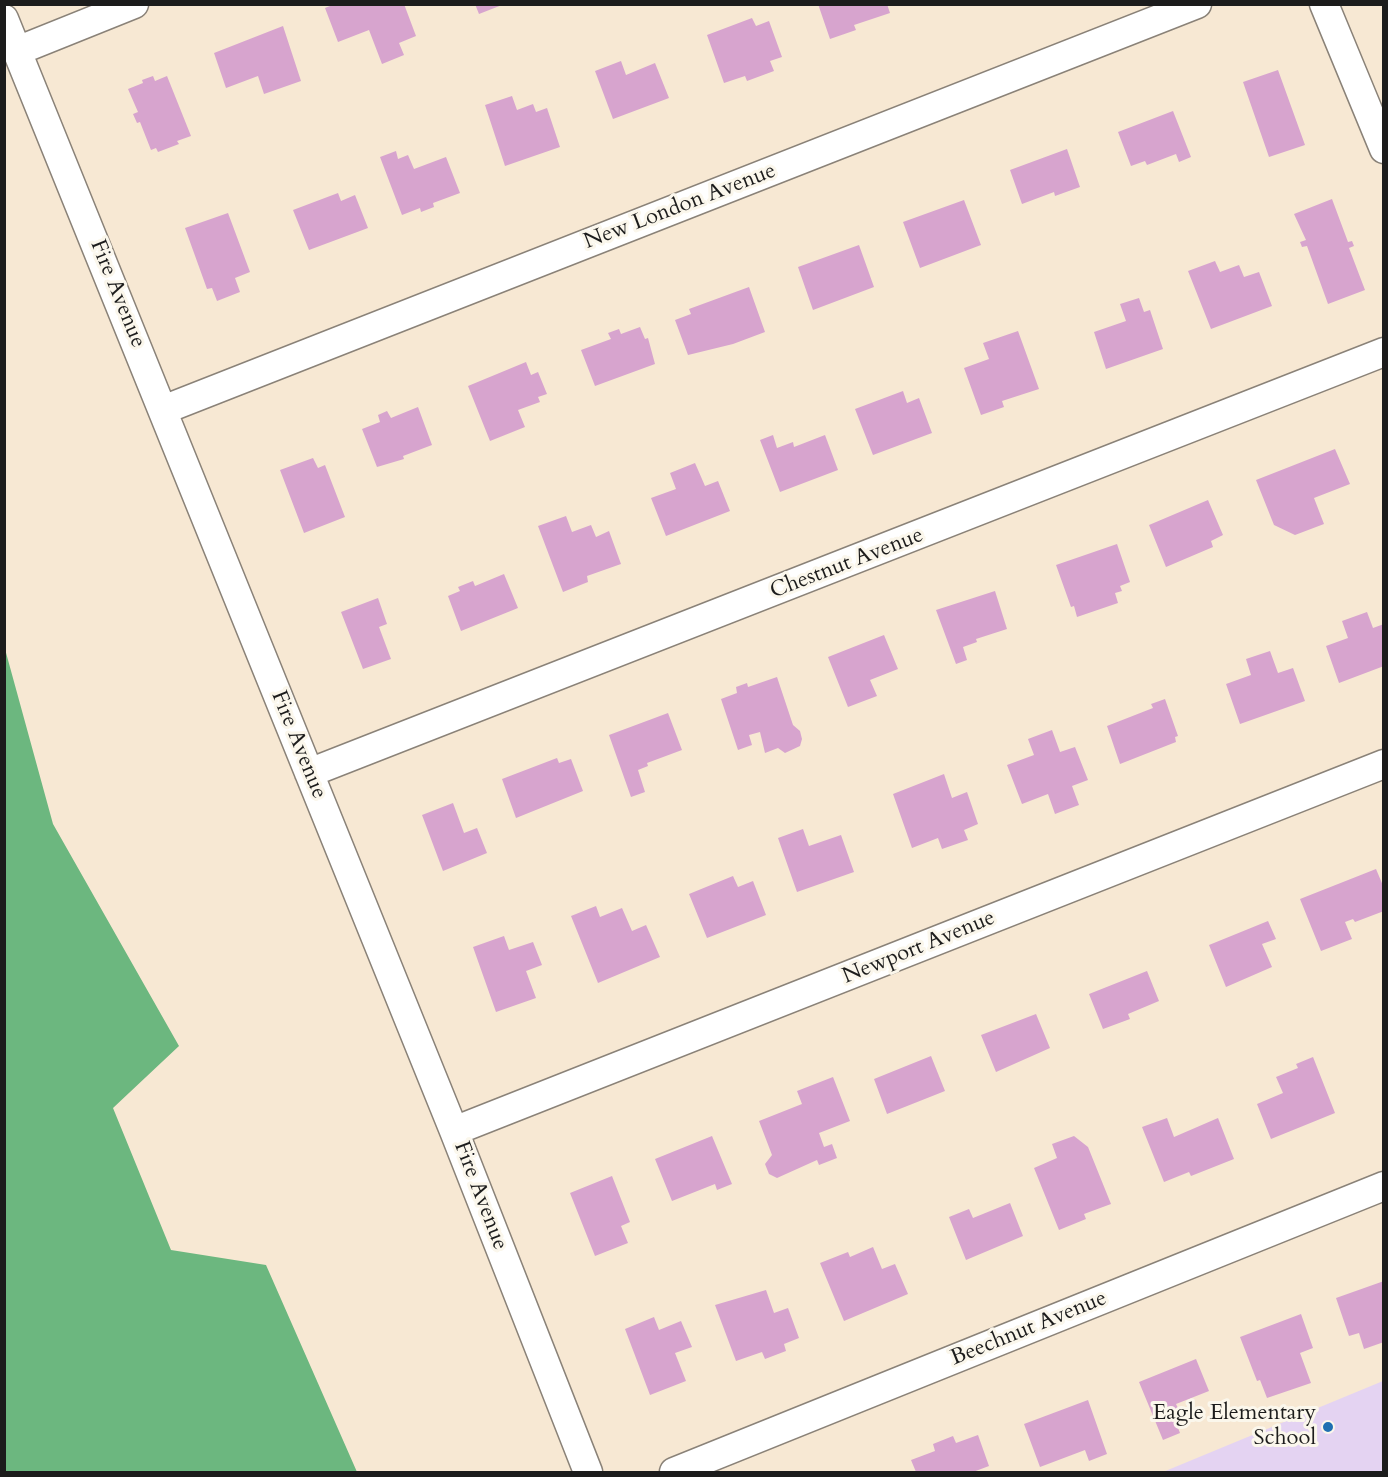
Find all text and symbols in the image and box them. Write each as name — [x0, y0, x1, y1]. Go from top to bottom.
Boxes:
street label: New London Avenue — [580, 158, 780, 256]
street label: Fire Avenue — [83, 236, 151, 352]
street label: Chestnut Avenue — [767, 523, 927, 605]
street label: Fire Avenue — [264, 687, 332, 803]
street label: Newport Avenue — [839, 905, 999, 991]
street label: Fire Avenue — [447, 1138, 513, 1254]
street label: Beechnut Avenue — [947, 1286, 1111, 1372]
place label: Eagle Elementary School — [1153, 1401, 1316, 1452]
marker: Eagle Elementary School — [1321, 1420, 1335, 1434]

